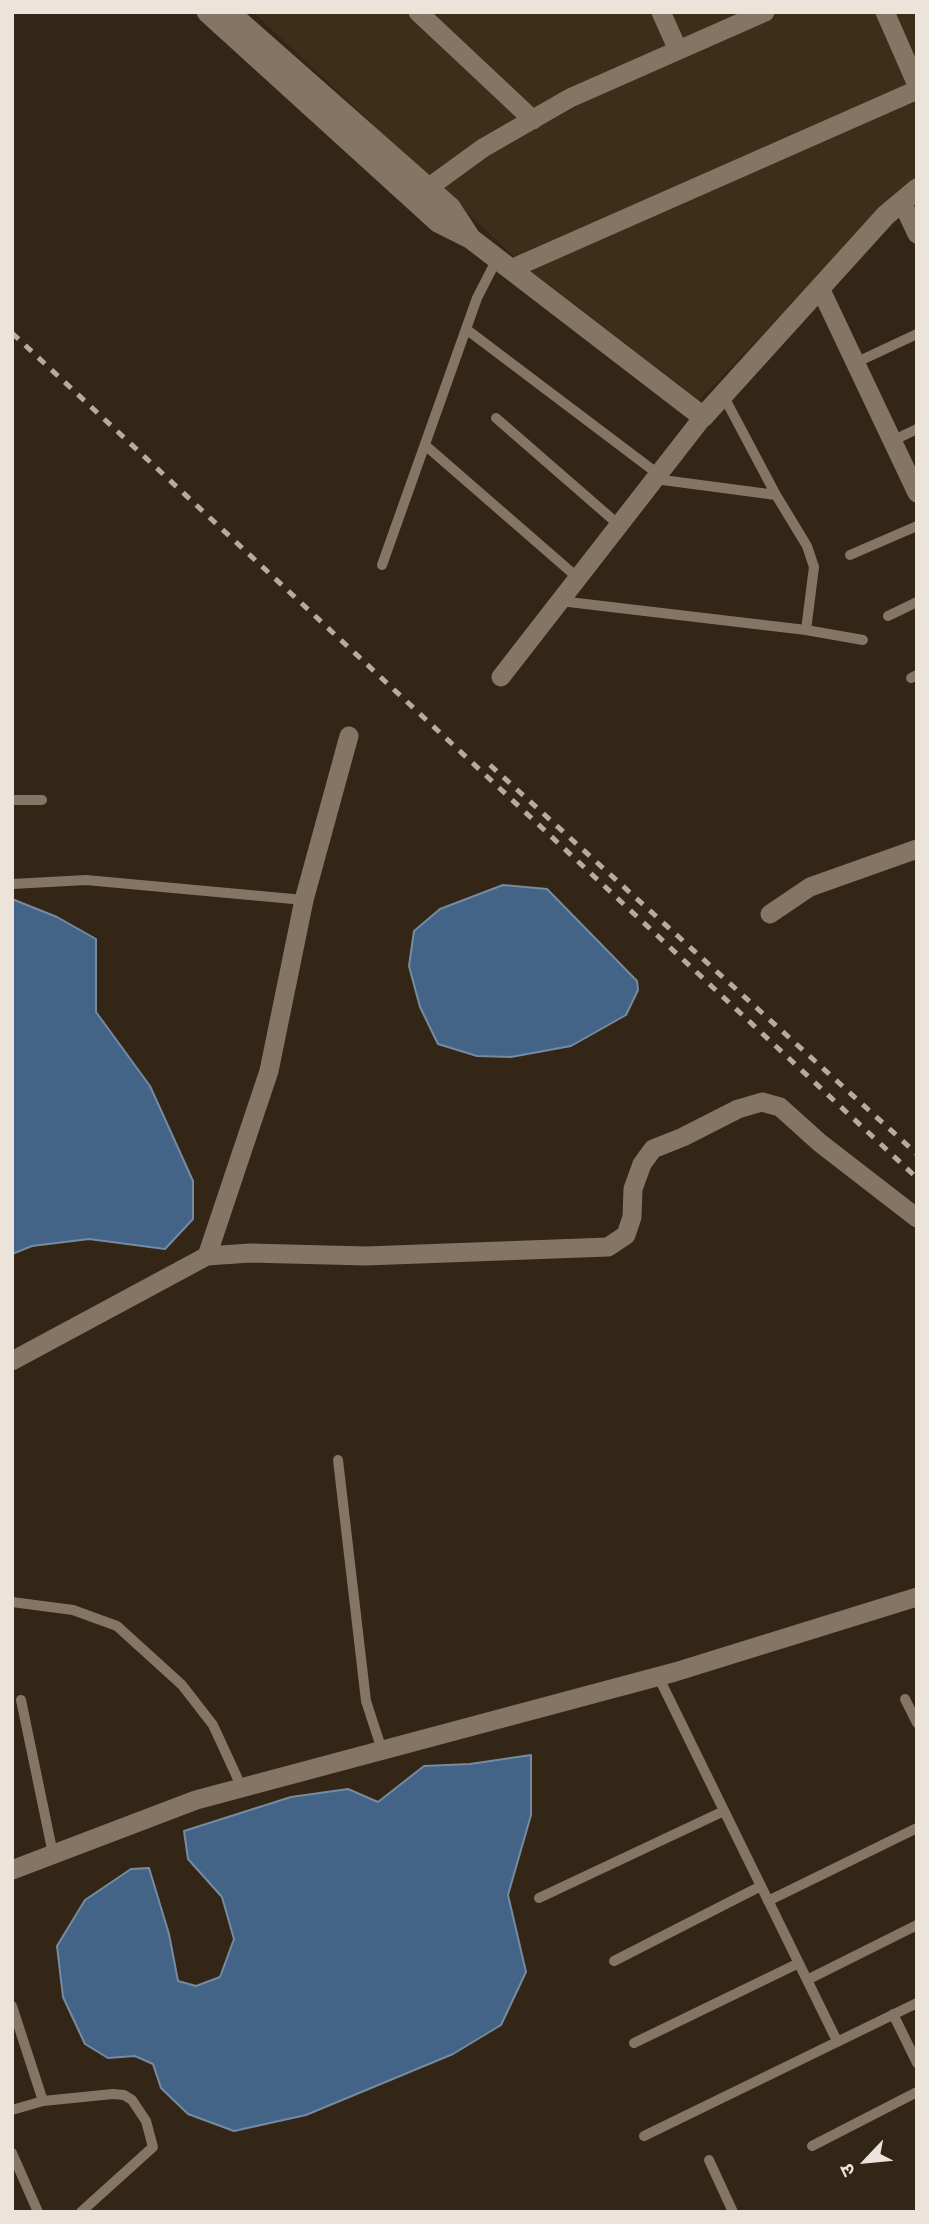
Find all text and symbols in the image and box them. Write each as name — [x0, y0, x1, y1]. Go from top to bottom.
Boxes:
north arrow — [831, 2126, 901, 2196]
text: उ — [833, 2160, 861, 2181]

